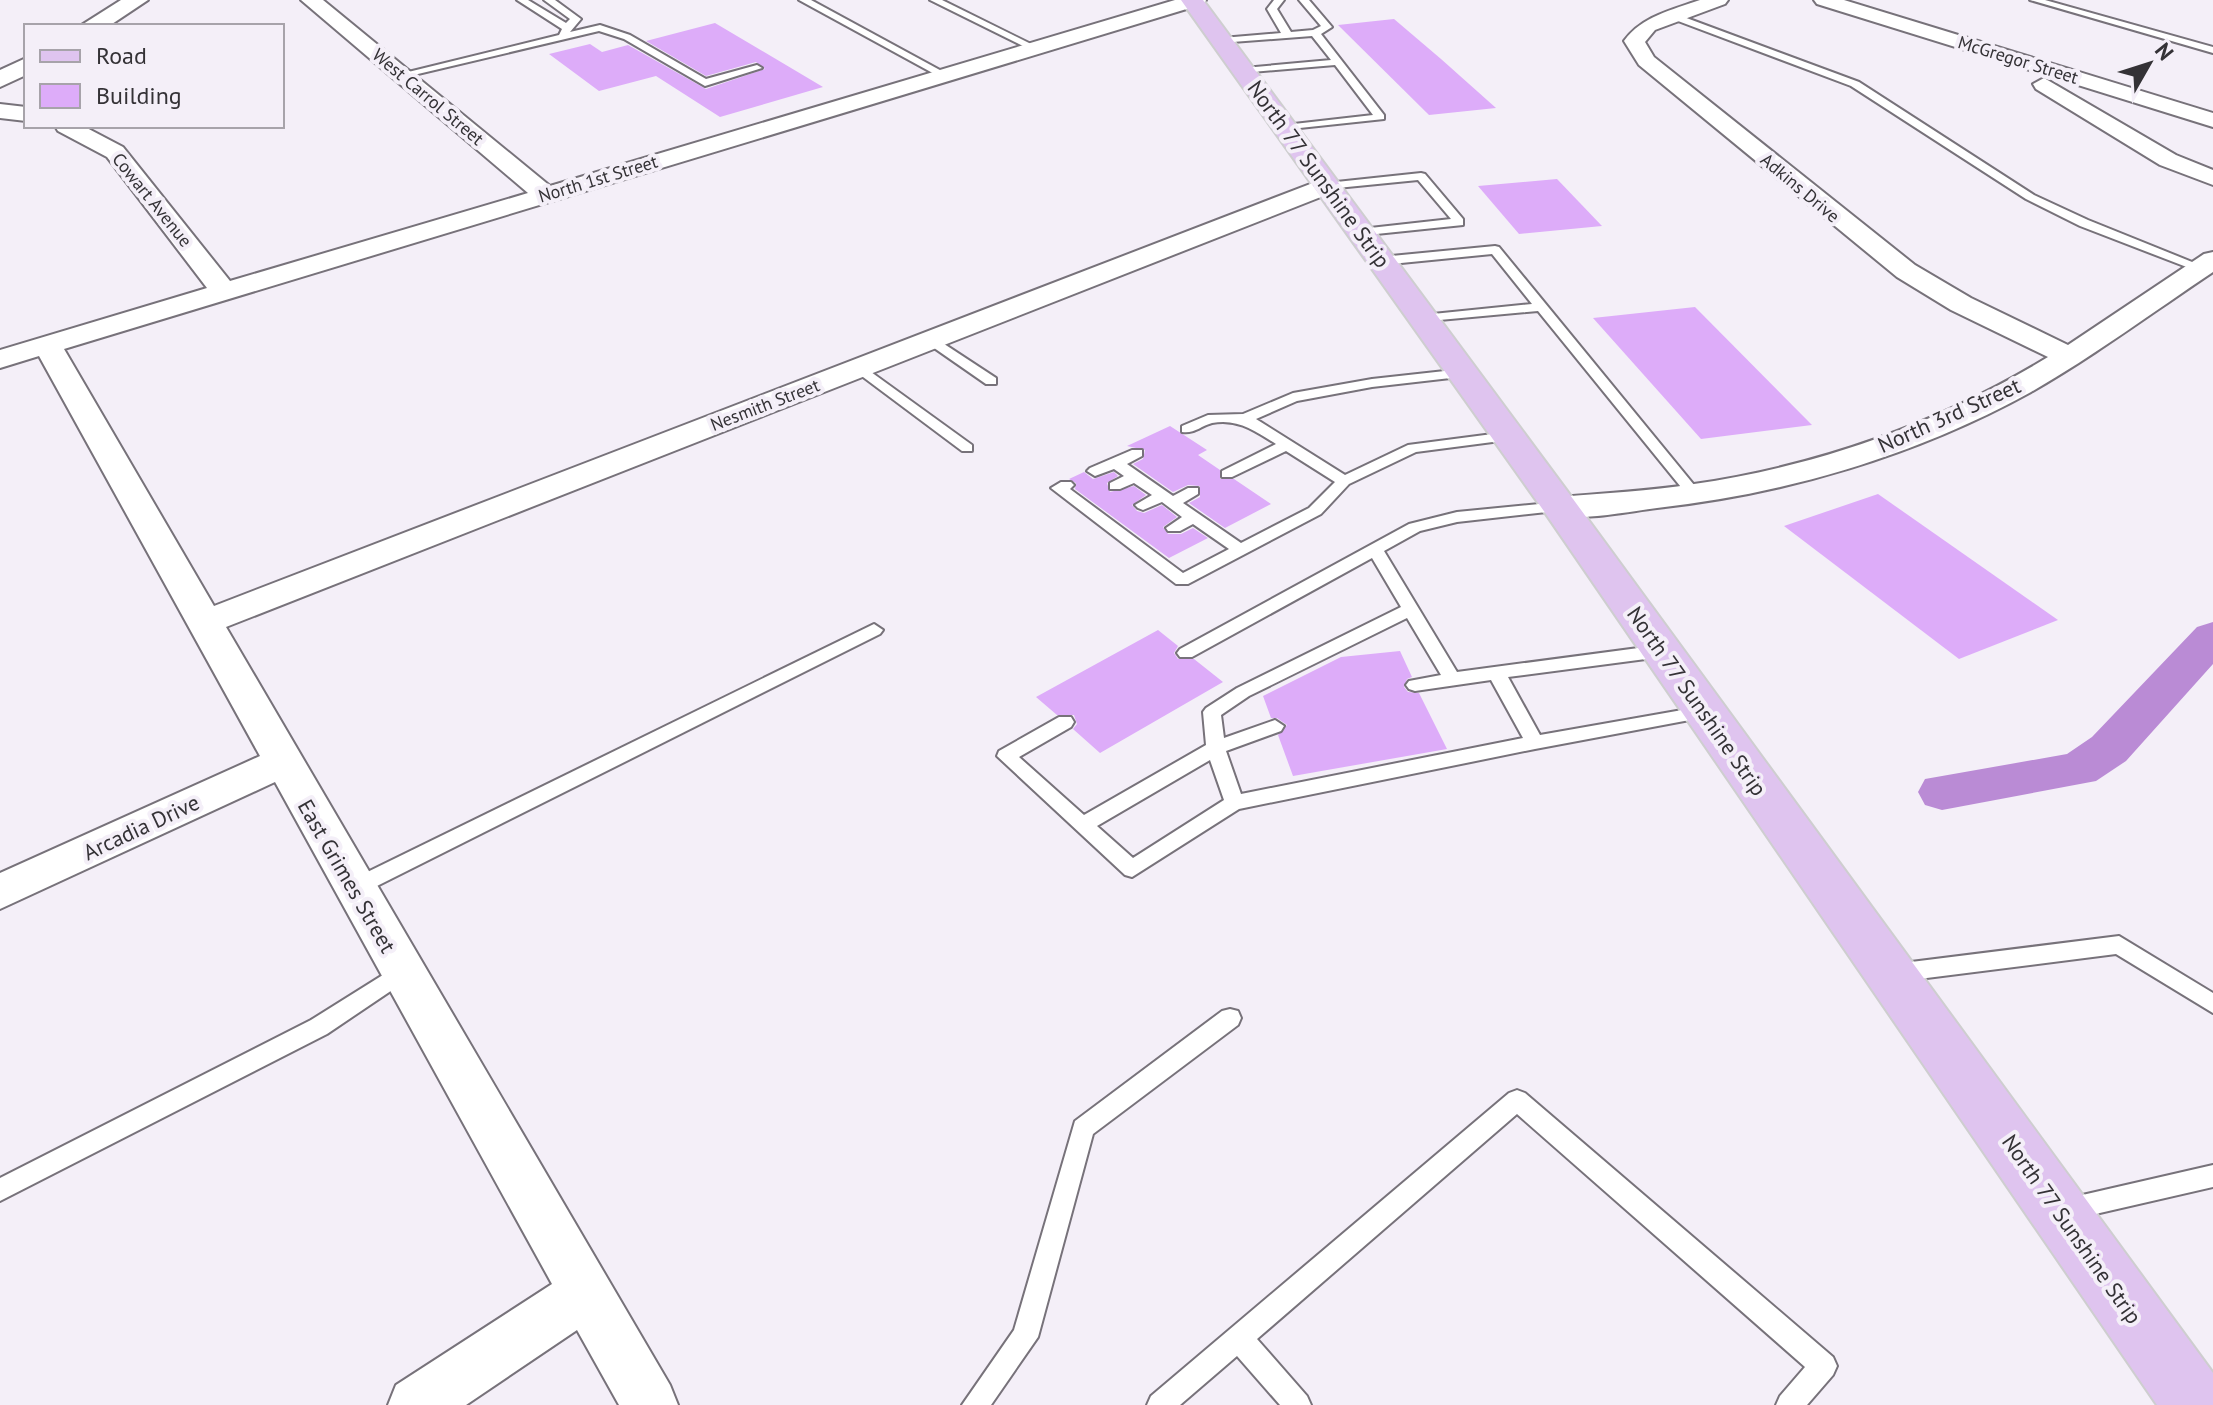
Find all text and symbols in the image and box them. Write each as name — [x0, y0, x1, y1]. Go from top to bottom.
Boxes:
legend — [24, 24, 284, 128]
north arrow — [2109, 24, 2189, 104]
street label: McGregor Street — [1955, 30, 2081, 89]
text: N — [2149, 37, 2180, 66]
text: Road — [96, 40, 147, 71]
street label: West Carrol Street — [368, 43, 489, 150]
street label: North 77 Sunshine Strip — [1242, 75, 1396, 273]
text: Building — [96, 80, 182, 111]
street label: Cowart Avenue — [107, 148, 197, 251]
street label: Adkins Drive — [1756, 148, 1845, 227]
street label: North 1st Street — [535, 149, 660, 208]
street label: North 3rd Street — [1873, 371, 2025, 459]
street label: Nesmith Street — [707, 373, 823, 436]
street label: North 77 Sunshine Strip — [1621, 601, 1773, 801]
street label: Arcadia Drive — [78, 788, 204, 866]
street label: East Grimes Street — [292, 794, 403, 958]
street label: North 77 Sunshine Strip — [1996, 1129, 2148, 1329]

